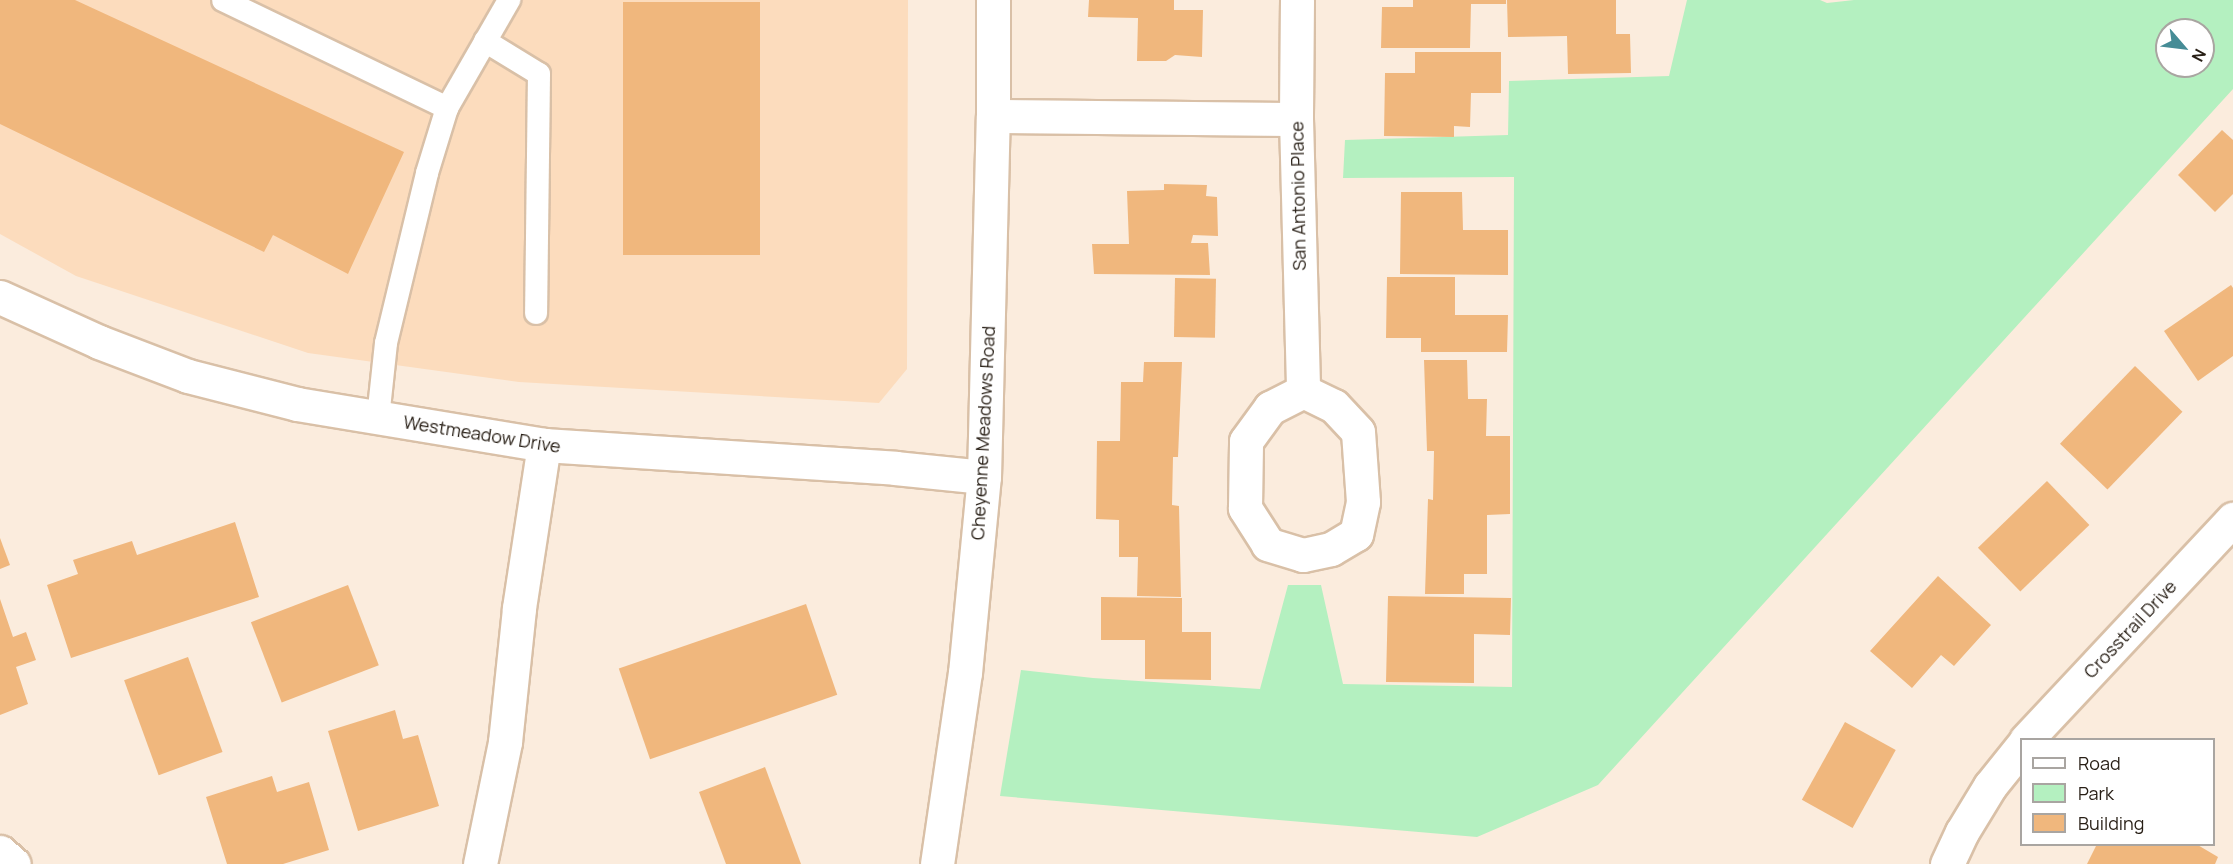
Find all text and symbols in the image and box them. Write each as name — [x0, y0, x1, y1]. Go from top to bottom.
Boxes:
north arrow — [2155, 18, 2215, 78]
text: N — [2187, 45, 2212, 66]
street label: San Antonio Place — [1286, 121, 1310, 271]
street label: Cheyenne Meadows Road — [967, 325, 999, 541]
street label: Westmeadow Drive — [402, 411, 562, 457]
street label: Crosstrail Drive — [2079, 576, 2181, 682]
legend — [2020, 738, 2215, 846]
text: Road — [2078, 751, 2121, 775]
text: Park — [2078, 781, 2114, 805]
text: Building — [2078, 811, 2144, 835]

